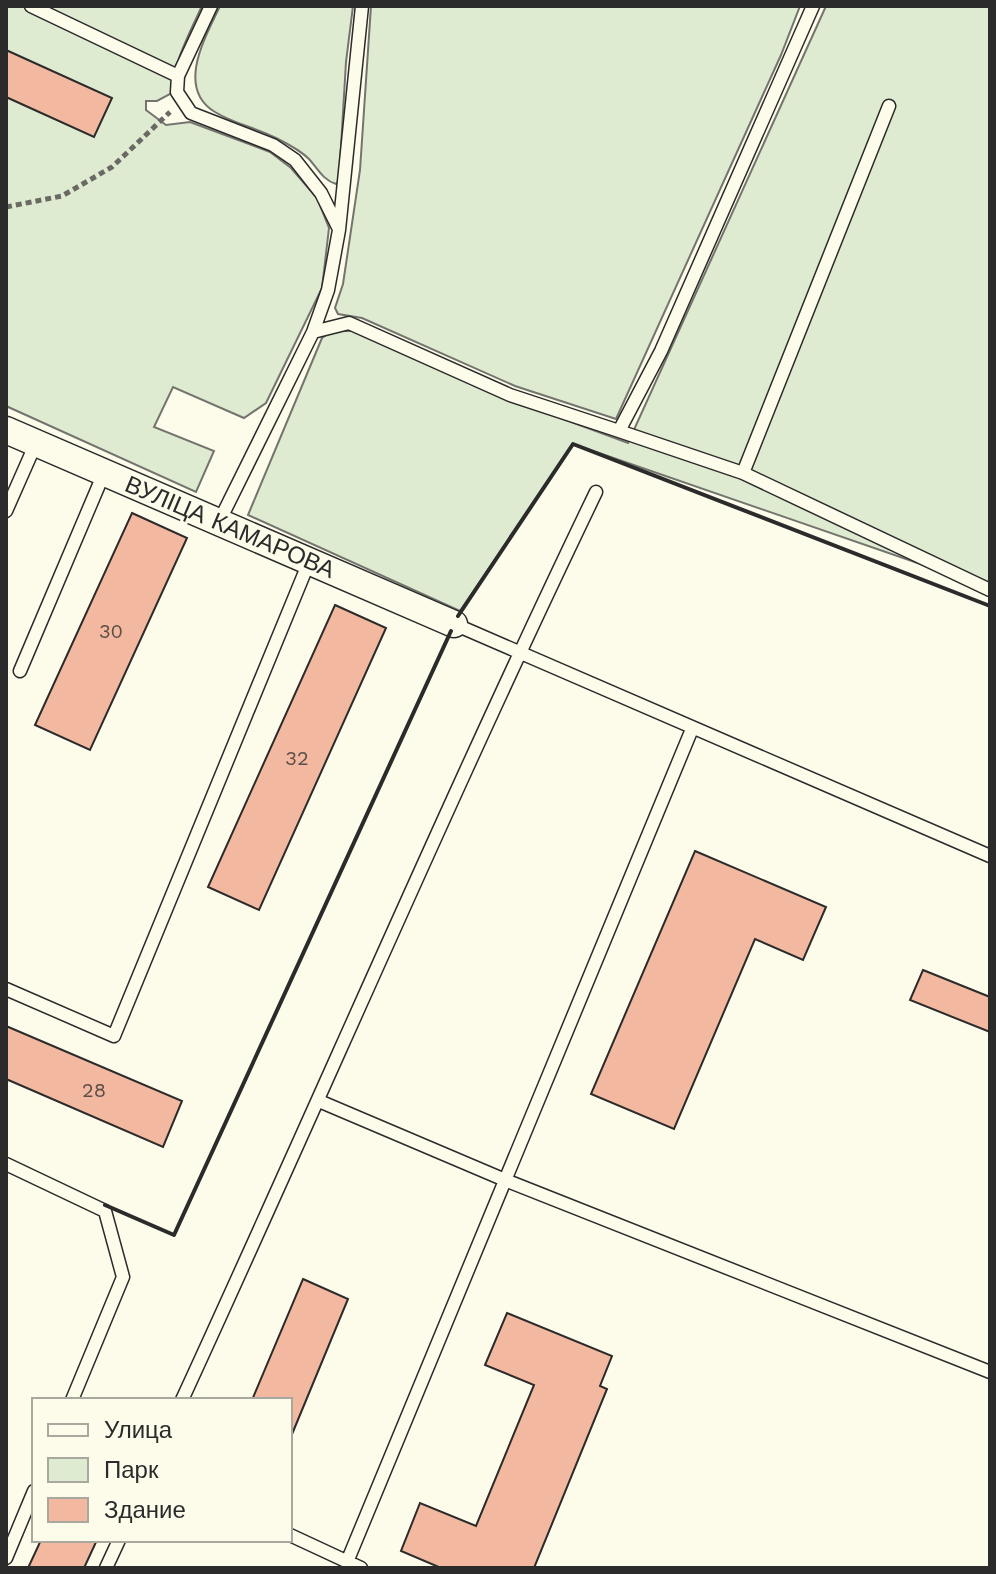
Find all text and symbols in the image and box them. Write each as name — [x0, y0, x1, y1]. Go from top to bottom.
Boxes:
street label: ВУЛІЦА КАМАРОВА — [121, 470, 339, 584]
house number: 30 — [99, 619, 123, 643]
house number: 32 — [285, 746, 309, 770]
house number: 28 — [82, 1078, 106, 1102]
legend — [32, 1398, 292, 1542]
text: Улица — [104, 1416, 173, 1444]
text: Парк — [104, 1456, 159, 1484]
text: Здание — [104, 1496, 186, 1524]

